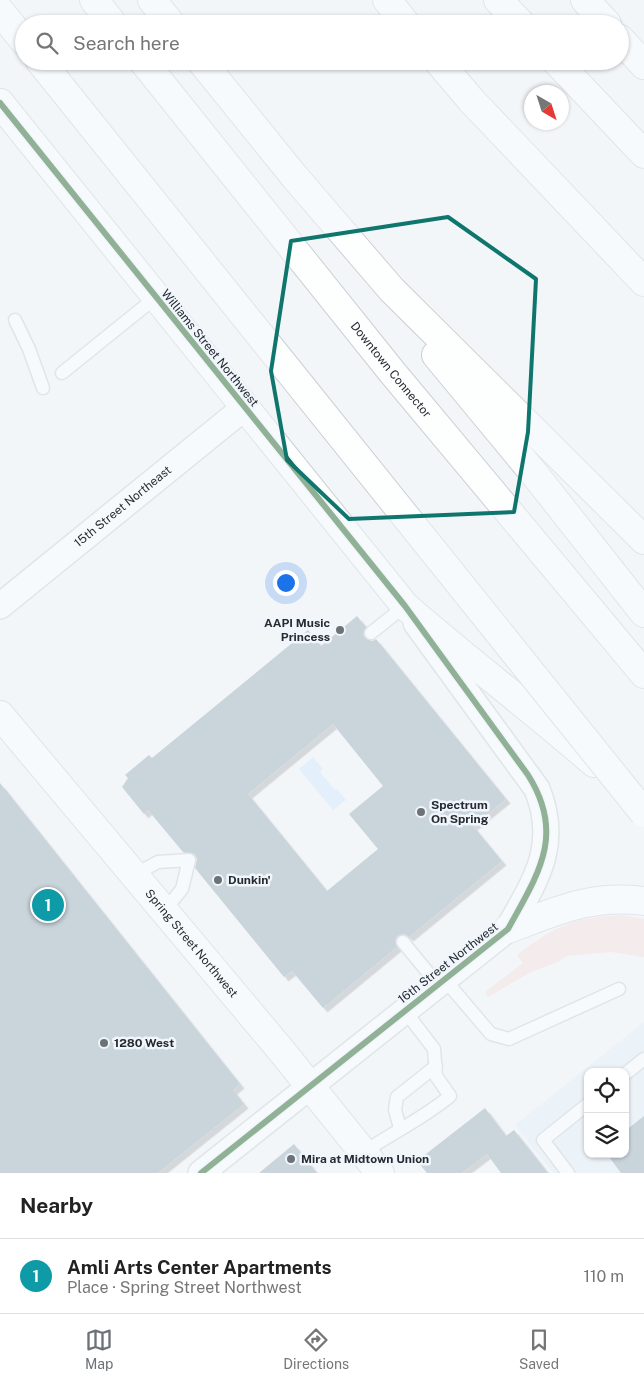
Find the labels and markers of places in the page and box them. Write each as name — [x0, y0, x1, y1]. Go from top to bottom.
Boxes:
place label: AAPI Music Princess — [264, 616, 330, 644]
marker: AAPI Music Princess — [334, 624, 346, 636]
place label: Spectrum On Spring — [431, 798, 489, 826]
marker: Spectrum On Spring — [415, 806, 427, 818]
place label: Dunkin' — [228, 873, 271, 887]
marker: Dunkin' — [212, 874, 224, 886]
pin: 1 — [32, 886, 64, 924]
place label: 1280 West — [114, 1036, 174, 1050]
marker: 1280 West — [98, 1037, 110, 1049]
place label: Mira at Midtown Union — [301, 1152, 429, 1166]
marker: Mira at Midtown Union — [285, 1153, 297, 1165]

